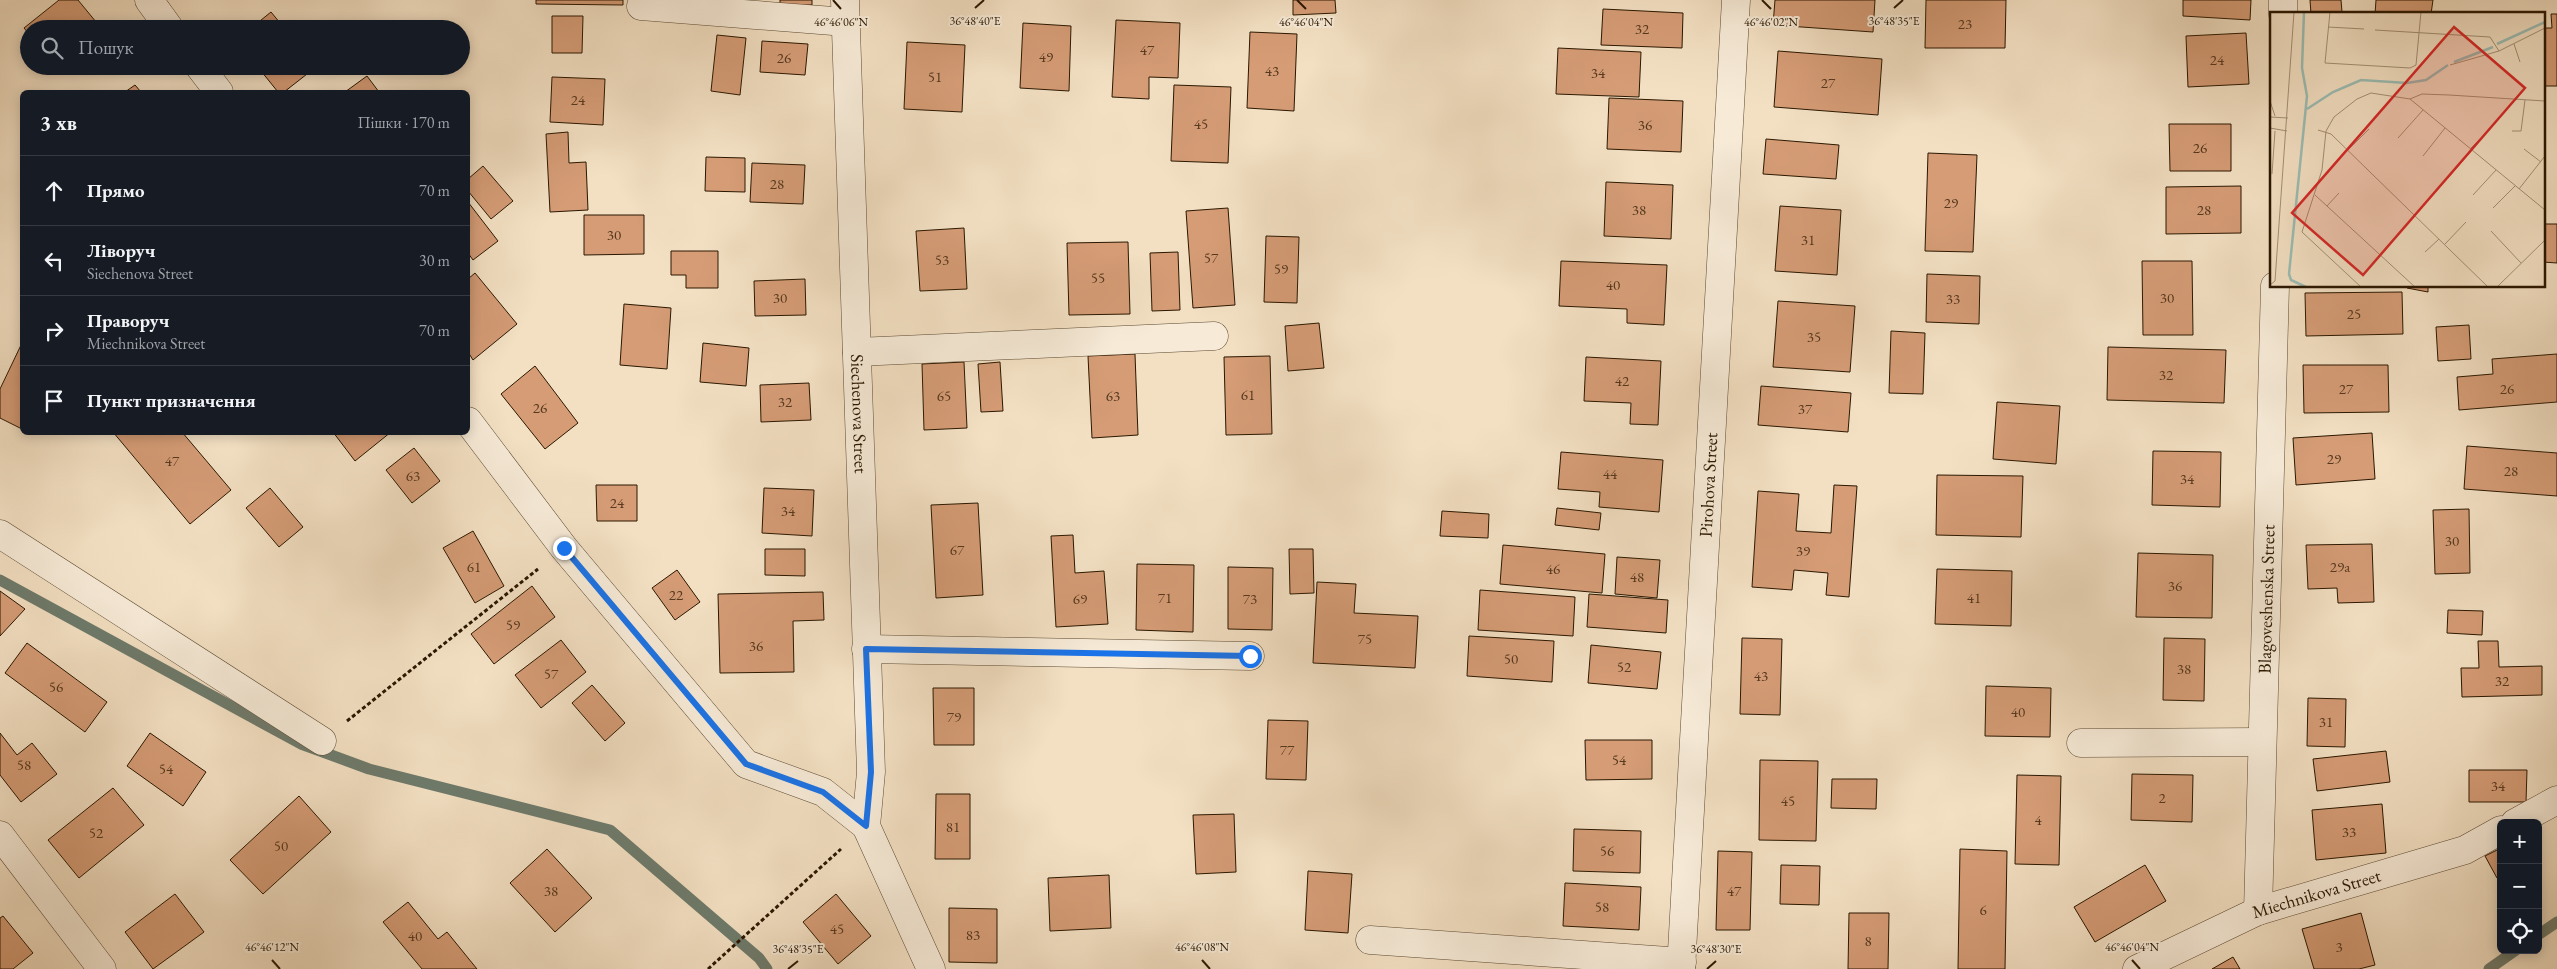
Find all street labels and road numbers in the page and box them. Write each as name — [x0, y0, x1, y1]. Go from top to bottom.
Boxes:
street label: Siechenova Street — [846, 354, 873, 474]
street label: Pirohova Street — [1694, 431, 1722, 538]
street label: Blagoveshenska Street — [2252, 524, 2280, 674]
street label: Miechnikova Street — [2249, 863, 2384, 923]

